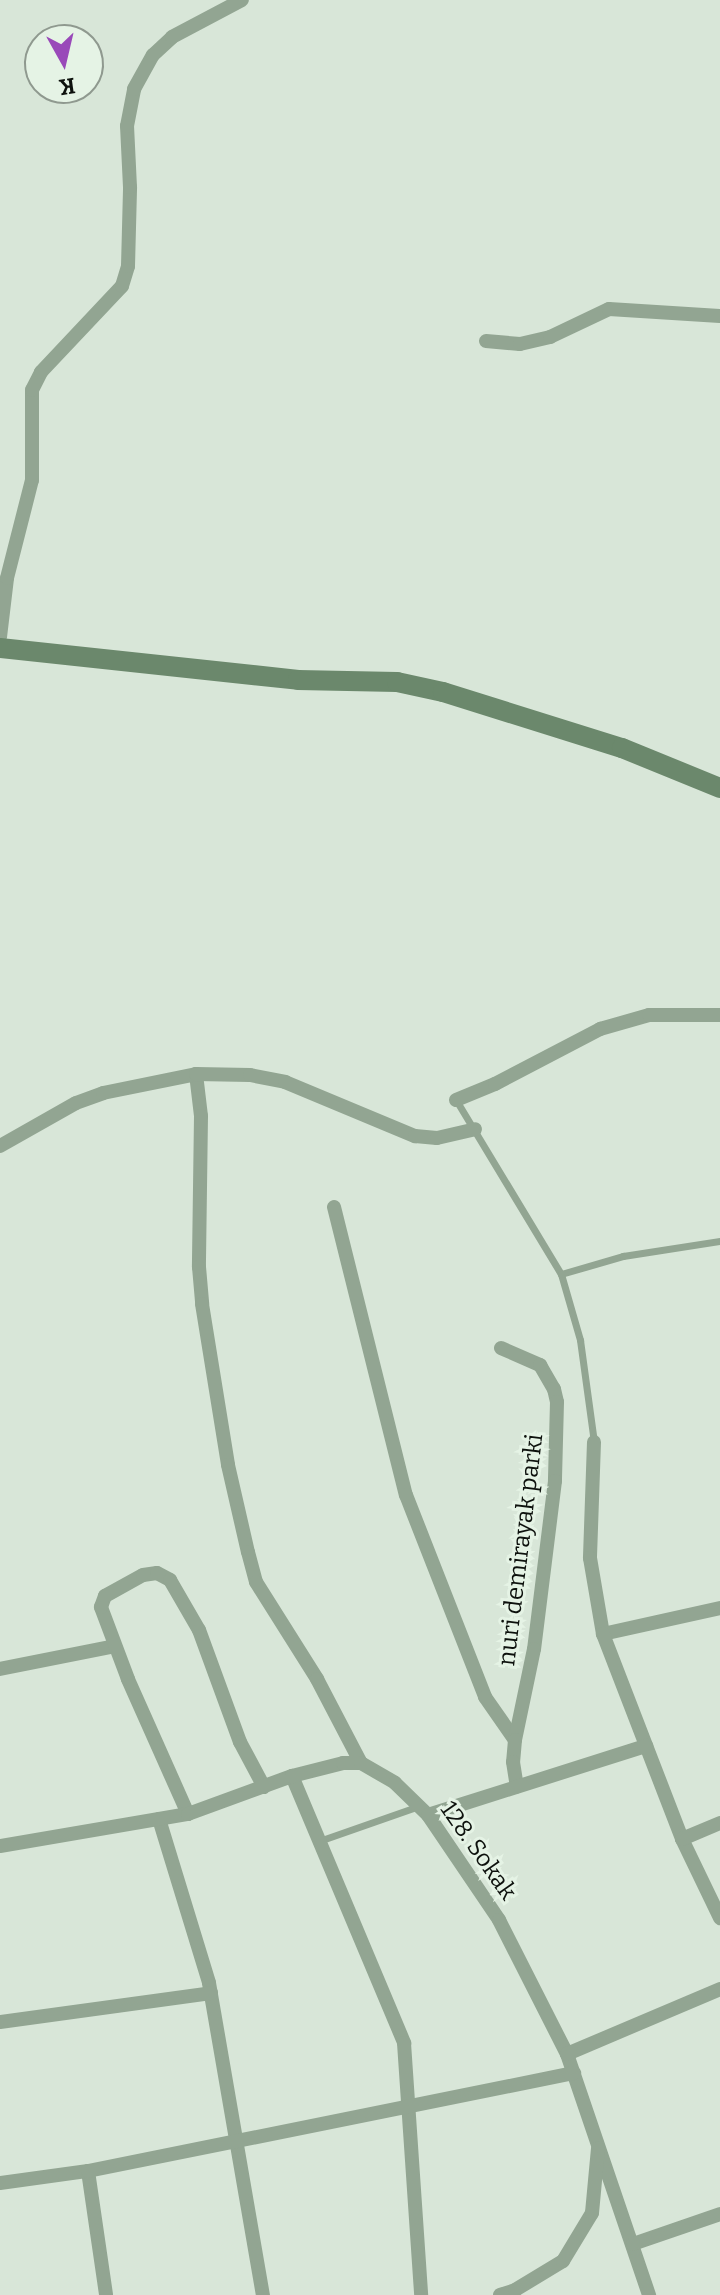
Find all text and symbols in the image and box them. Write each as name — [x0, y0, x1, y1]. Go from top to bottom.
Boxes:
north arrow — [24, 24, 104, 104]
text: K — [57, 72, 77, 101]
street label: nuri demirayak parki — [492, 1432, 550, 1668]
street label: 128. Sokak — [434, 1796, 522, 1906]

